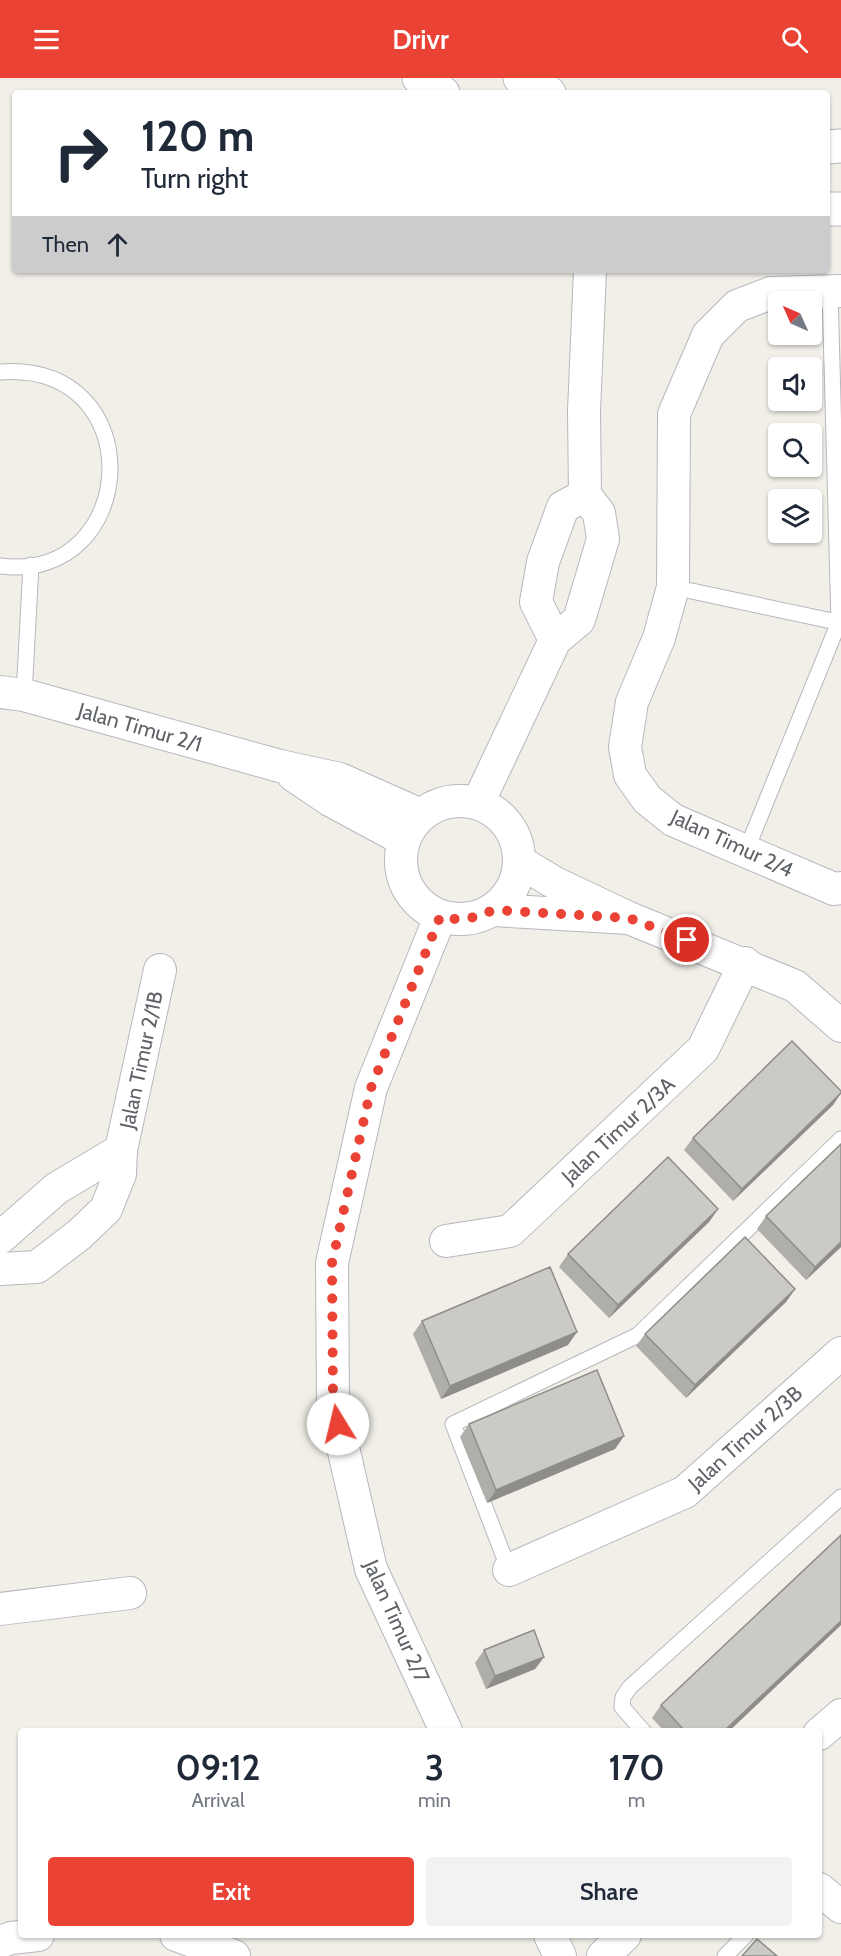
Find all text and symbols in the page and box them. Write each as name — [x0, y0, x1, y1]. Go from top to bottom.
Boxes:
icon: menu — [30, 23, 63, 56]
text: Drivr — [392, 23, 449, 56]
icon: search — [778, 23, 811, 56]
text: 120 m — [141, 110, 254, 162]
icon: right — [42, 114, 120, 192]
text: Turn right — [141, 162, 248, 195]
icon: ahead — [101, 228, 134, 261]
text: Then — [42, 231, 89, 258]
north arrow — [768, 291, 822, 345]
map controls — [768, 291, 822, 543]
button: sound — [768, 357, 822, 411]
button: search — [768, 423, 822, 477]
button: layers — [768, 489, 822, 543]
street label: Jalan Timur 2/1 — [74, 697, 205, 757]
street label: Jalan Timur 2/4 — [666, 803, 797, 882]
pin — [661, 914, 712, 965]
icon: arrive — [670, 923, 703, 956]
street label: Jalan Timur 2/1B — [114, 989, 168, 1132]
street label: Jalan Timur 2/3A — [556, 1071, 680, 1189]
street label: Jalan Timur 2/3B — [682, 1380, 807, 1496]
position arrow — [306, 1392, 370, 1456]
street label: Jalan Timur 2/7 — [358, 1555, 435, 1686]
text: 09:12 — [175, 1745, 261, 1789]
text: 3 — [425, 1745, 444, 1789]
text: 170 — [609, 1745, 664, 1789]
text: Arrival — [191, 1788, 245, 1812]
text: min — [418, 1788, 451, 1812]
text: m — [628, 1788, 645, 1812]
button: Exit — [48, 1857, 414, 1926]
button: Share — [426, 1857, 792, 1926]

